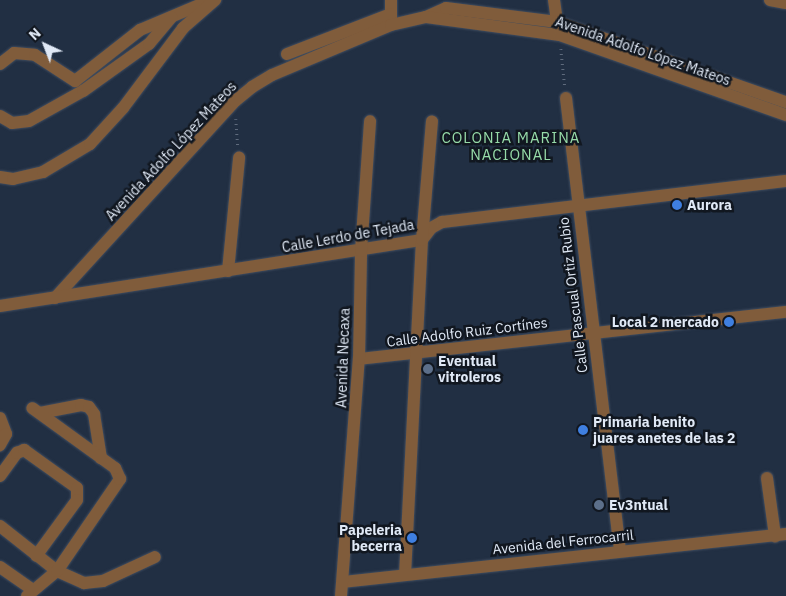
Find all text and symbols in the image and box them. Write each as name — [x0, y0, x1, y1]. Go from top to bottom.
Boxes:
street label: Avenida Adolfo López Mateos — [553, 13, 733, 89]
north arrow — [20, 20, 70, 70]
text: N — [25, 24, 45, 44]
street label: Avenida Adolfo López Mateos — [102, 78, 240, 224]
district label: COLONIA MARINA NACIONAL — [440, 128, 582, 163]
place label: Aurora — [687, 197, 732, 213]
marker: Aurora — [671, 199, 683, 211]
street label: Calle Lerdo de Tejada — [281, 216, 415, 256]
street label: Calle Pascual Ortiz Rubio — [555, 216, 591, 374]
street label: Avenida Necaxa — [333, 308, 353, 408]
street label: Calle Adolfo Ruiz Cortínes — [386, 314, 548, 350]
place label: Local 2 mercado — [612, 314, 719, 330]
marker: Local 2 mercado — [723, 316, 735, 328]
place label: Eventual vitroleros — [438, 353, 501, 386]
marker: Eventual vitroleros — [422, 363, 434, 375]
place label: Primaria benito juares anetes de las 2 — [593, 414, 735, 447]
marker: Primaria benito juares anetes de las 2 — [577, 424, 589, 436]
place label: Ev3ntual — [609, 497, 668, 513]
marker: Ev3ntual — [593, 499, 605, 511]
place label: Papeleria becerra — [339, 522, 402, 554]
street label: Avenida del Ferrocarril — [492, 526, 634, 558]
marker: Papeleria becerra — [406, 532, 418, 544]

